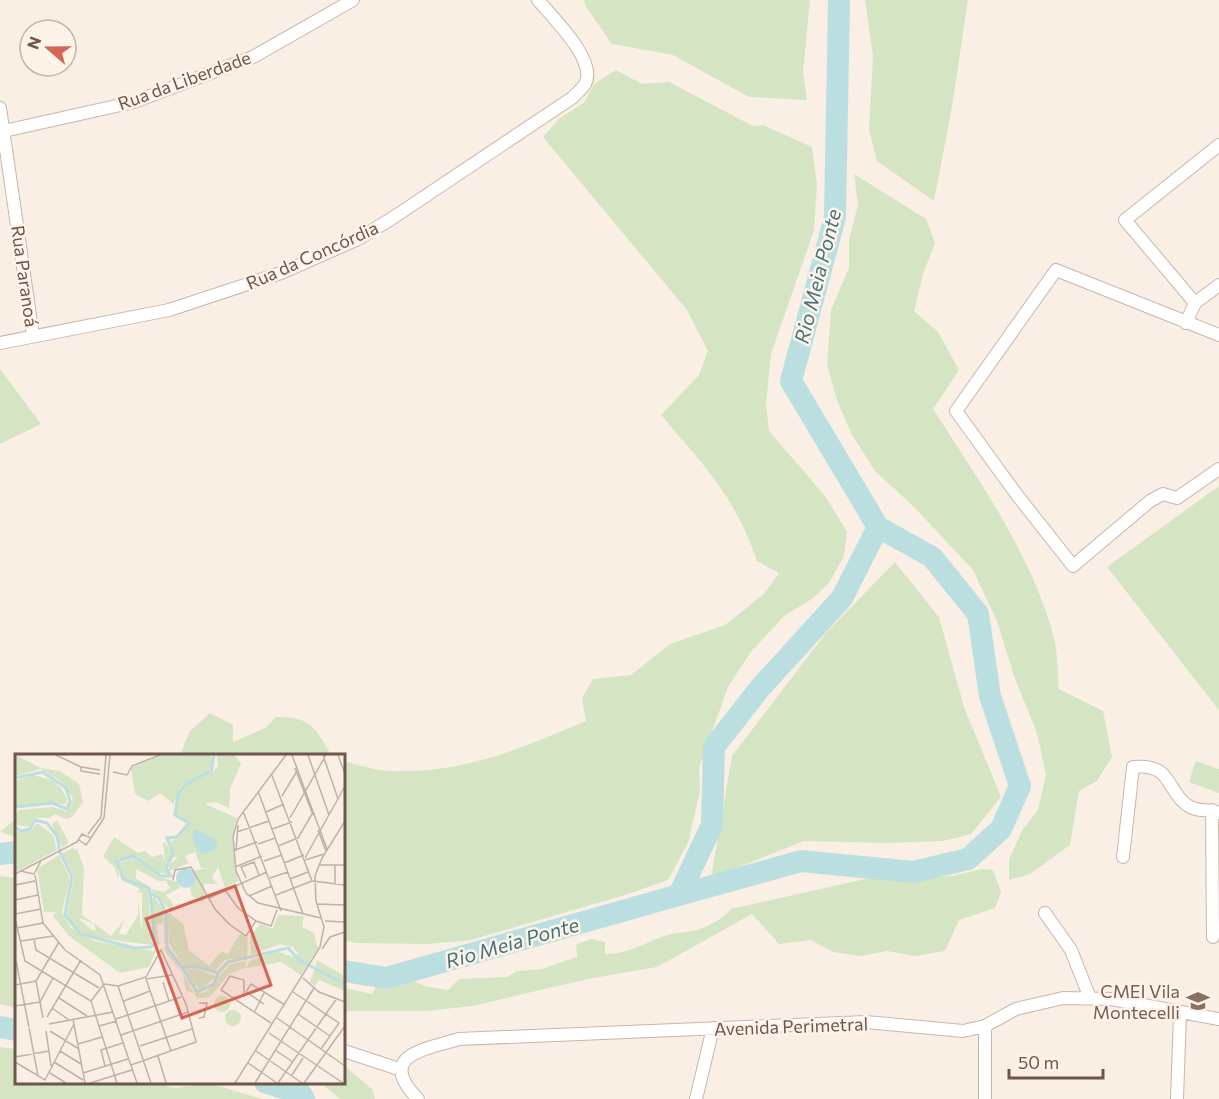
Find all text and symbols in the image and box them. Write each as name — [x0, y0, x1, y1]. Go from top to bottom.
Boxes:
north arrow — [18, 18, 78, 78]
text: N — [22, 34, 44, 52]
street label: Rua da Liberdade — [115, 46, 253, 114]
water label: Rio Meia Ponte — [789, 206, 845, 346]
street label: Rua da Concórdia — [242, 216, 382, 294]
street label: Rua Paranoá — [7, 224, 43, 328]
inset map — [15, 754, 345, 1084]
water label: Rio Meia Ponte — [443, 911, 582, 973]
place label: CMEI Vila Montecelli — [1093, 980, 1180, 1023]
school or university icon: CMEI Vila Montecelli — [1185, 988, 1211, 1014]
street label: Avenida Perimetral — [714, 1012, 868, 1040]
scale bar — [1009, 1042, 1104, 1080]
text: 50 m — [1018, 1051, 1059, 1073]

